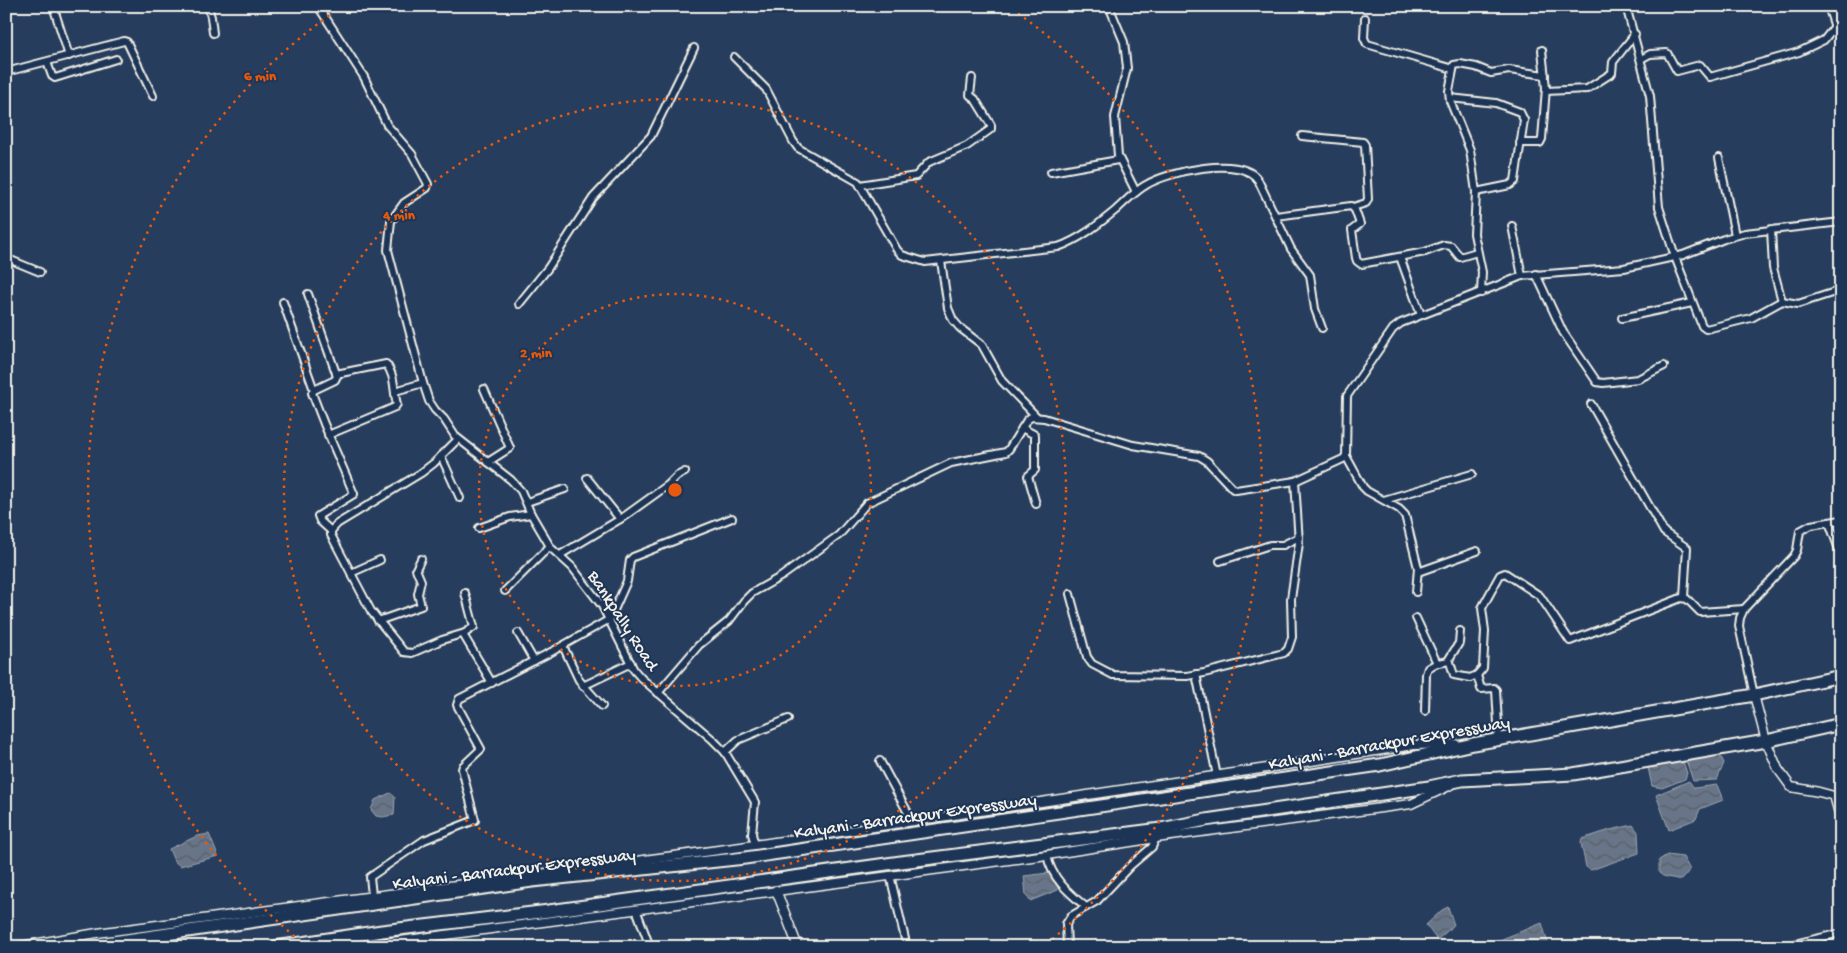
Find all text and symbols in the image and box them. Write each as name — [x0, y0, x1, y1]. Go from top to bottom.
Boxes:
text: 6 min — [244, 68, 277, 86]
text: 4 min — [382, 207, 416, 225]
text: 2 min — [520, 345, 553, 363]
centre of rings — [666, 481, 684, 499]
street label: Bankpally Road — [581, 567, 663, 677]
street label: Kalyani - Barrackpur Expressway — [1267, 713, 1512, 776]
street label: Kalyani - Barrackpur Expressway — [793, 790, 1038, 845]
street label: Kalyani - Barrackpur Expressway — [392, 845, 637, 896]

